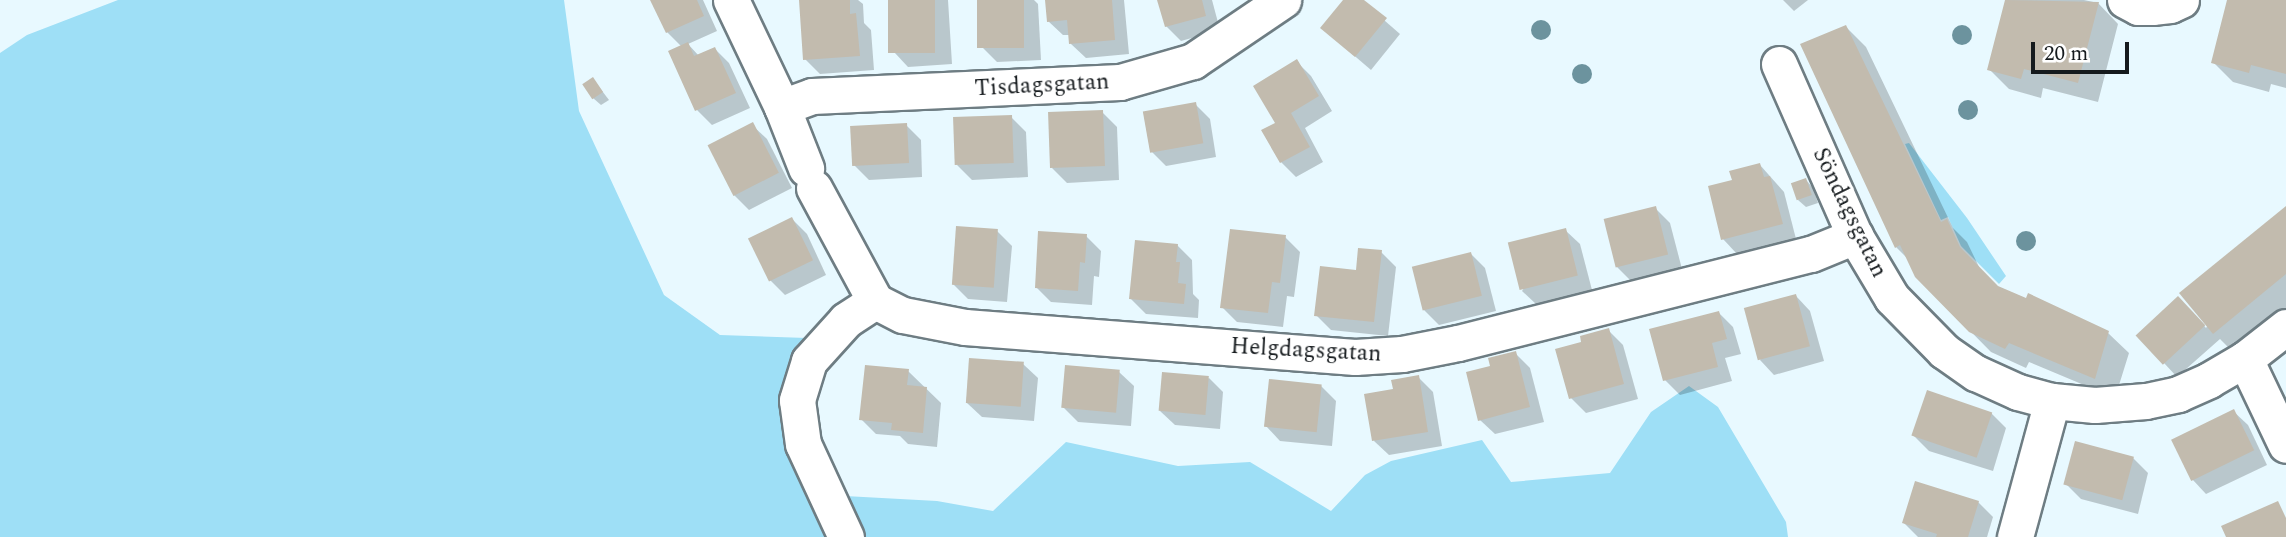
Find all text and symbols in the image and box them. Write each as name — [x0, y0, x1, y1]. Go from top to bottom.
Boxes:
scale bar — [2034, 28, 2132, 72]
text: 20 m — [2044, 38, 2088, 70]
street label: Tisdagsgatan — [974, 69, 1110, 103]
street label: Söndagsgatan — [1806, 144, 1892, 282]
street label: Helgdagsgatan — [1230, 333, 1382, 369]

